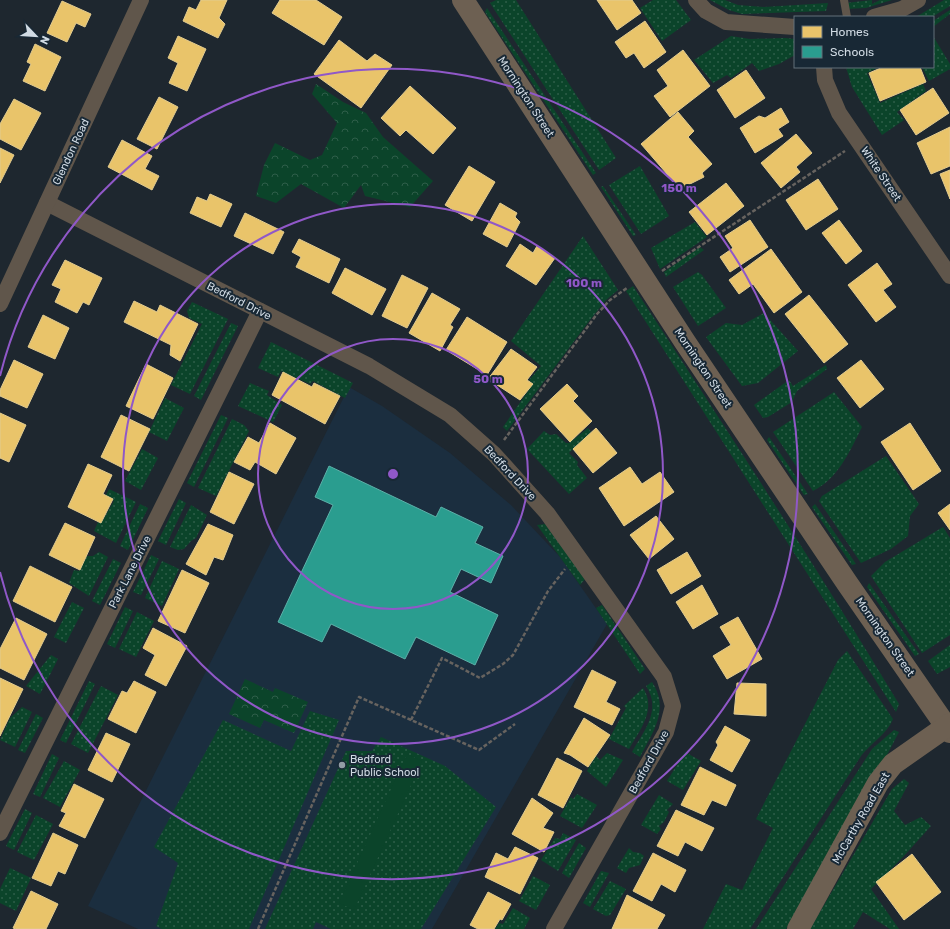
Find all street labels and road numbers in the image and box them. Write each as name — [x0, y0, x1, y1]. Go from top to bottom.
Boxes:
street label: Mornington Street — [495, 54, 557, 140]
street label: Glendon Road — [50, 117, 92, 187]
street label: White Street — [858, 144, 904, 204]
street label: Bedford Drive — [205, 279, 273, 323]
street label: Mornington Street — [671, 326, 735, 411]
street label: Bedford Drive — [481, 443, 539, 503]
street label: Park Lane Drive — [106, 534, 154, 610]
street label: Mornington Street — [853, 595, 918, 680]
street label: Bedford Drive — [626, 728, 672, 796]
street label: McCarthy Road East — [830, 770, 893, 866]

